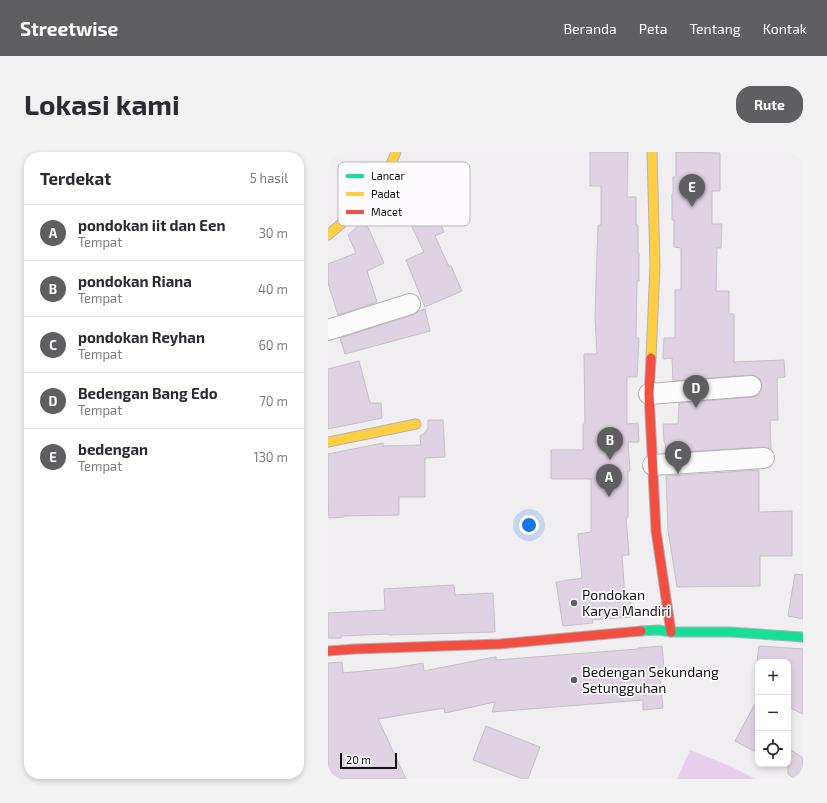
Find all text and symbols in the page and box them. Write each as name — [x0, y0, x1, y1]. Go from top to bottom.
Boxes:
text: Streetwise — [20, 17, 118, 40]
text: Beranda — [563, 20, 617, 37]
text: Peta — [639, 20, 667, 37]
text: Tentang — [689, 20, 741, 37]
text: Kontak — [763, 20, 807, 37]
button: Rute — [736, 86, 803, 123]
text: Lokasi kami — [24, 87, 180, 121]
legend — [338, 162, 470, 226]
text: Terdekat — [40, 168, 111, 188]
text: Lancar — [371, 169, 406, 182]
text: 5 hasil — [250, 170, 288, 186]
pin: E — [679, 174, 705, 207]
text: Padat — [371, 187, 400, 200]
text: Macet — [371, 205, 402, 218]
text: pondokan iit dan Een — [78, 216, 225, 234]
text: A — [49, 225, 57, 241]
text: 30 m — [259, 225, 288, 241]
text: Tempat — [78, 234, 122, 250]
text: pondokan Riana — [78, 272, 192, 290]
text: B — [49, 281, 57, 297]
text: 40 m — [258, 281, 288, 297]
text: Tempat — [78, 290, 122, 306]
text: pondokan Reyhan — [78, 328, 205, 346]
text: C — [49, 337, 57, 353]
text: 60 m — [258, 337, 288, 353]
text: Tempat — [78, 346, 122, 362]
pin: D — [683, 375, 709, 408]
text: Bedengan Bang Edo — [78, 384, 218, 402]
text: D — [49, 393, 57, 409]
text: 70 m — [259, 393, 288, 409]
text: Tempat — [78, 402, 122, 418]
pin: B — [597, 427, 623, 460]
text: bedengan — [78, 440, 148, 458]
pin: C — [665, 441, 691, 474]
text: E — [49, 449, 57, 465]
text: 130 m — [253, 449, 288, 465]
text: Tempat — [78, 458, 122, 474]
pin: A — [596, 464, 622, 497]
your location — [519, 515, 539, 535]
place label: Pondokan Karya Mandiri — [582, 586, 670, 619]
marker: Pondokan Karya Mandiri — [569, 598, 579, 608]
map controls — [755, 659, 791, 767]
button: + — [755, 659, 791, 695]
place label: Bedengan Sekundang Setungguhan — [582, 663, 719, 696]
marker: Bedengan Sekundang Setungguhan — [569, 675, 579, 685]
button: − — [755, 695, 791, 731]
button: locate — [755, 731, 791, 767]
scale bar — [340, 751, 397, 770]
text: 20 m — [346, 753, 371, 766]

